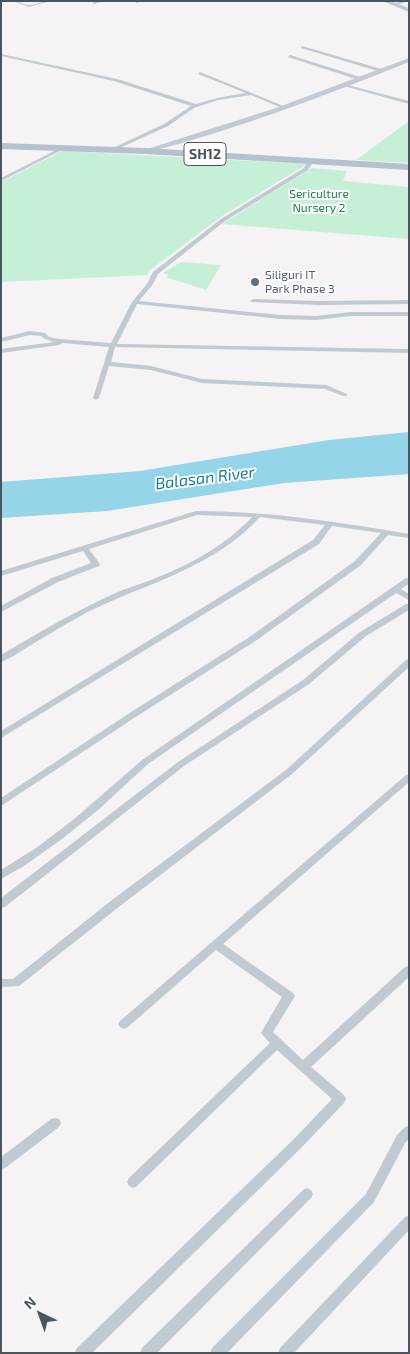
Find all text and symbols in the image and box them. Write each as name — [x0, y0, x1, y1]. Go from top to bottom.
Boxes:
road number: SH12 — [184, 142, 226, 166]
park label: Sericulture Nursery 2 — [289, 187, 349, 215]
place label: Siliguri IT Park Phase 3 — [265, 268, 335, 296]
marker: Siliguri IT Park Phase 3 — [249, 276, 261, 288]
water label: Balasan River — [154, 462, 256, 494]
north arrow — [15, 1289, 65, 1339]
text: N — [20, 1293, 39, 1312]

